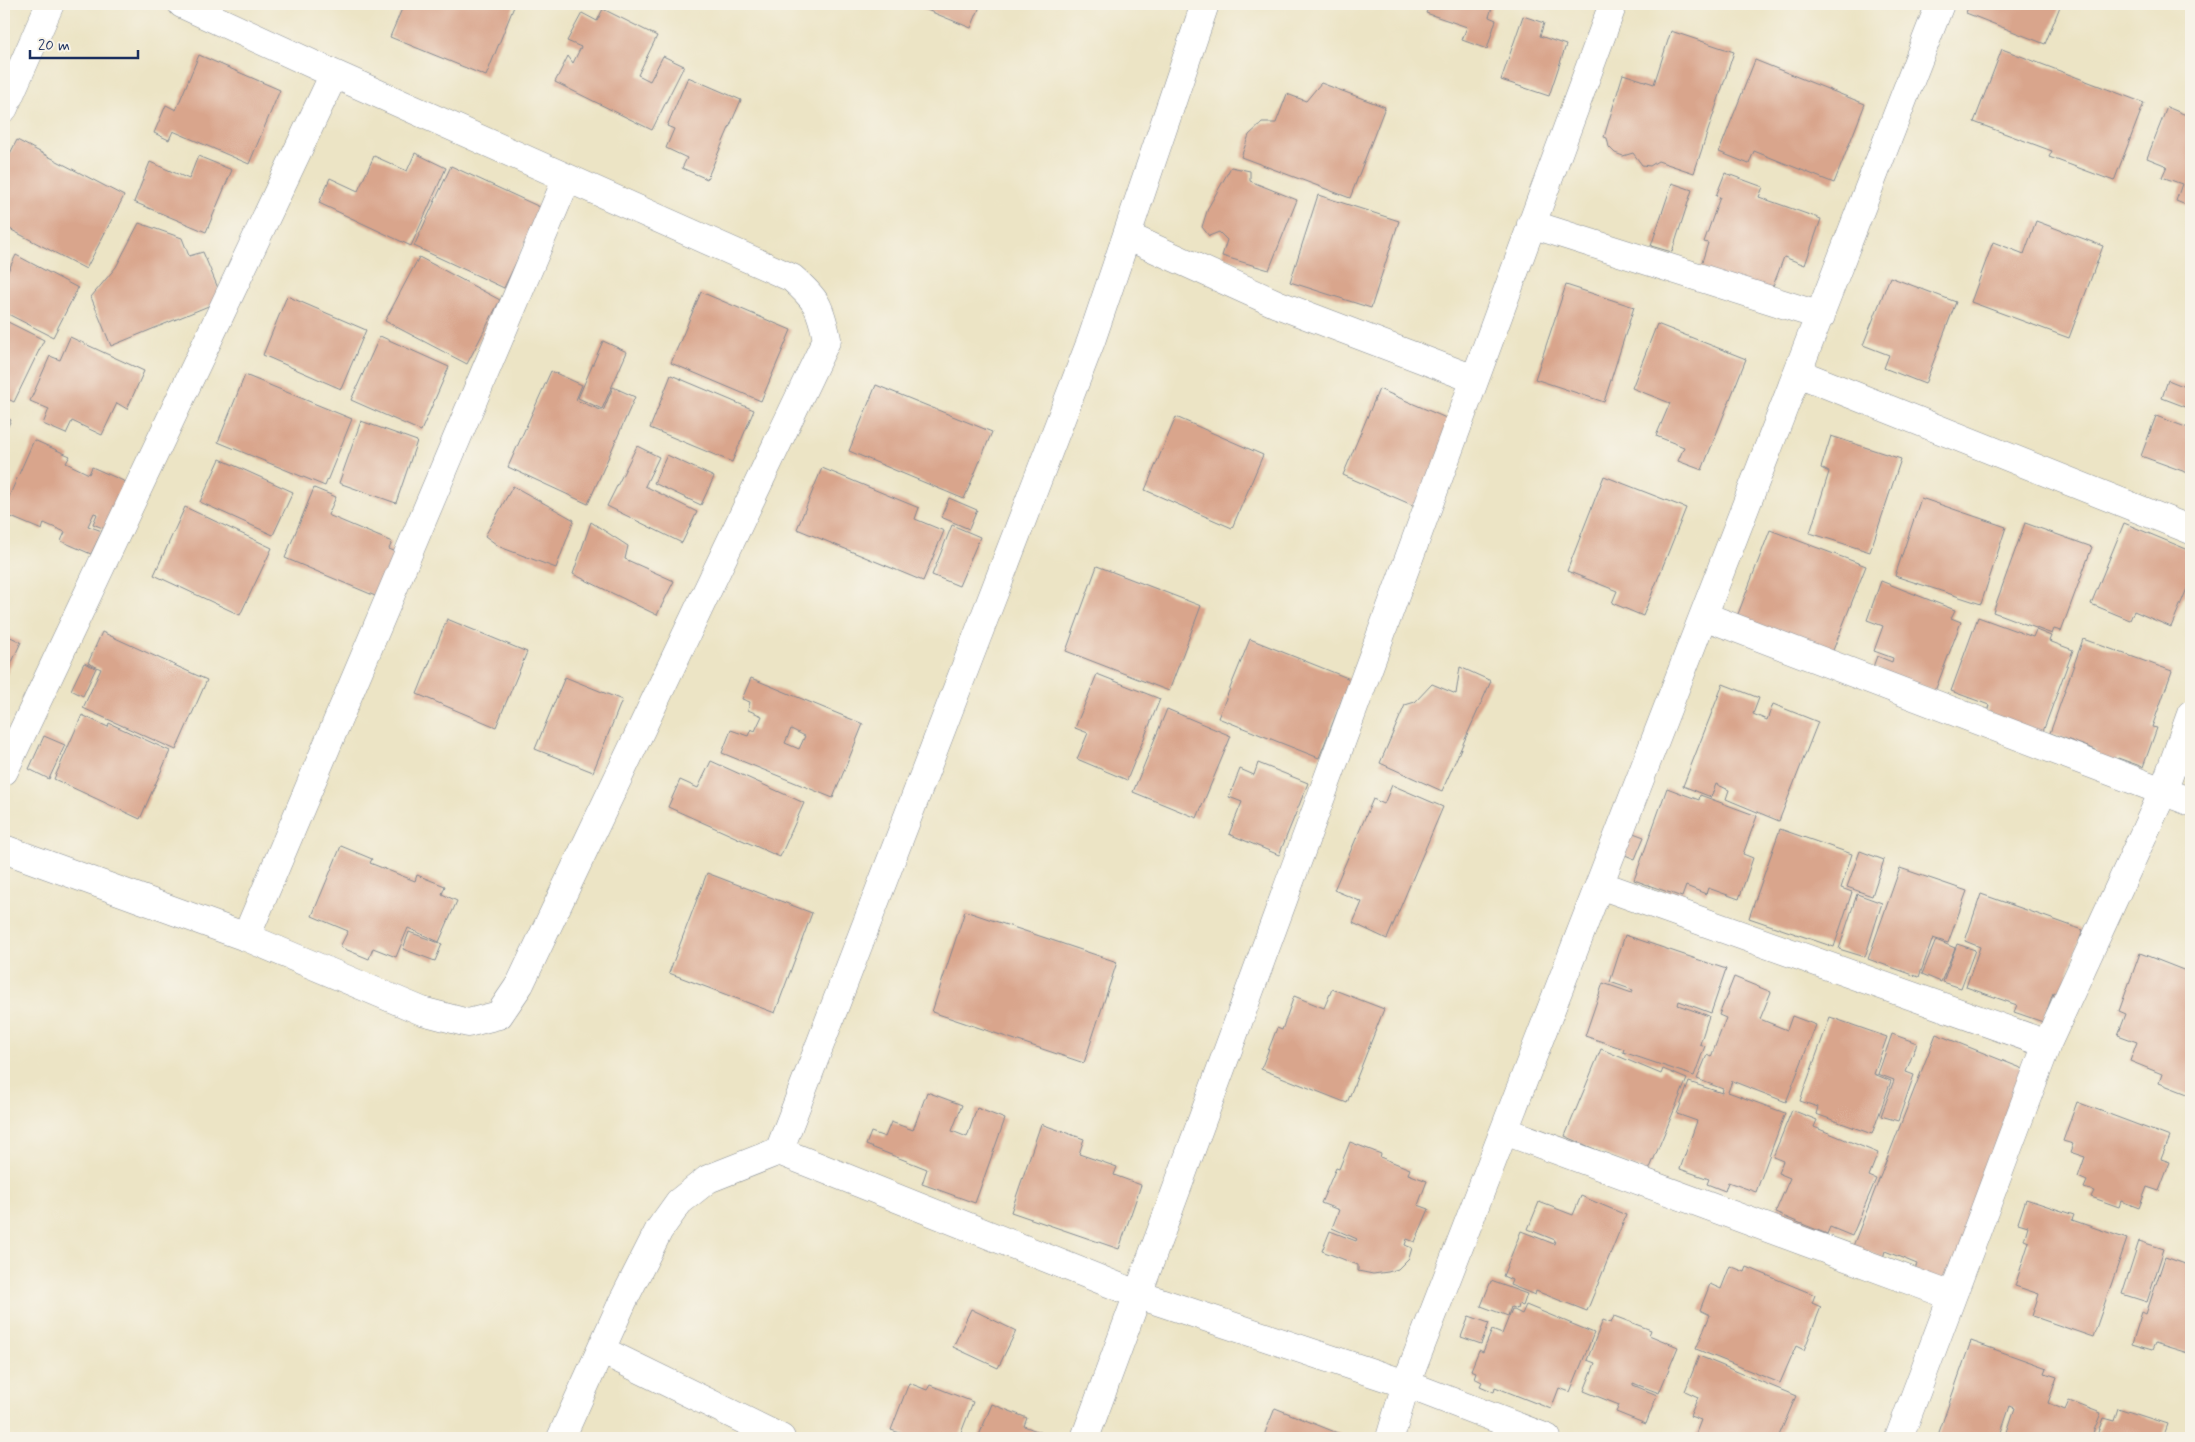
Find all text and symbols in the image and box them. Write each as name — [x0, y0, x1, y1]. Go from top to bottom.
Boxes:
scale bar — [30, 28, 138, 60]
text: 20 m — [38, 36, 70, 56]

